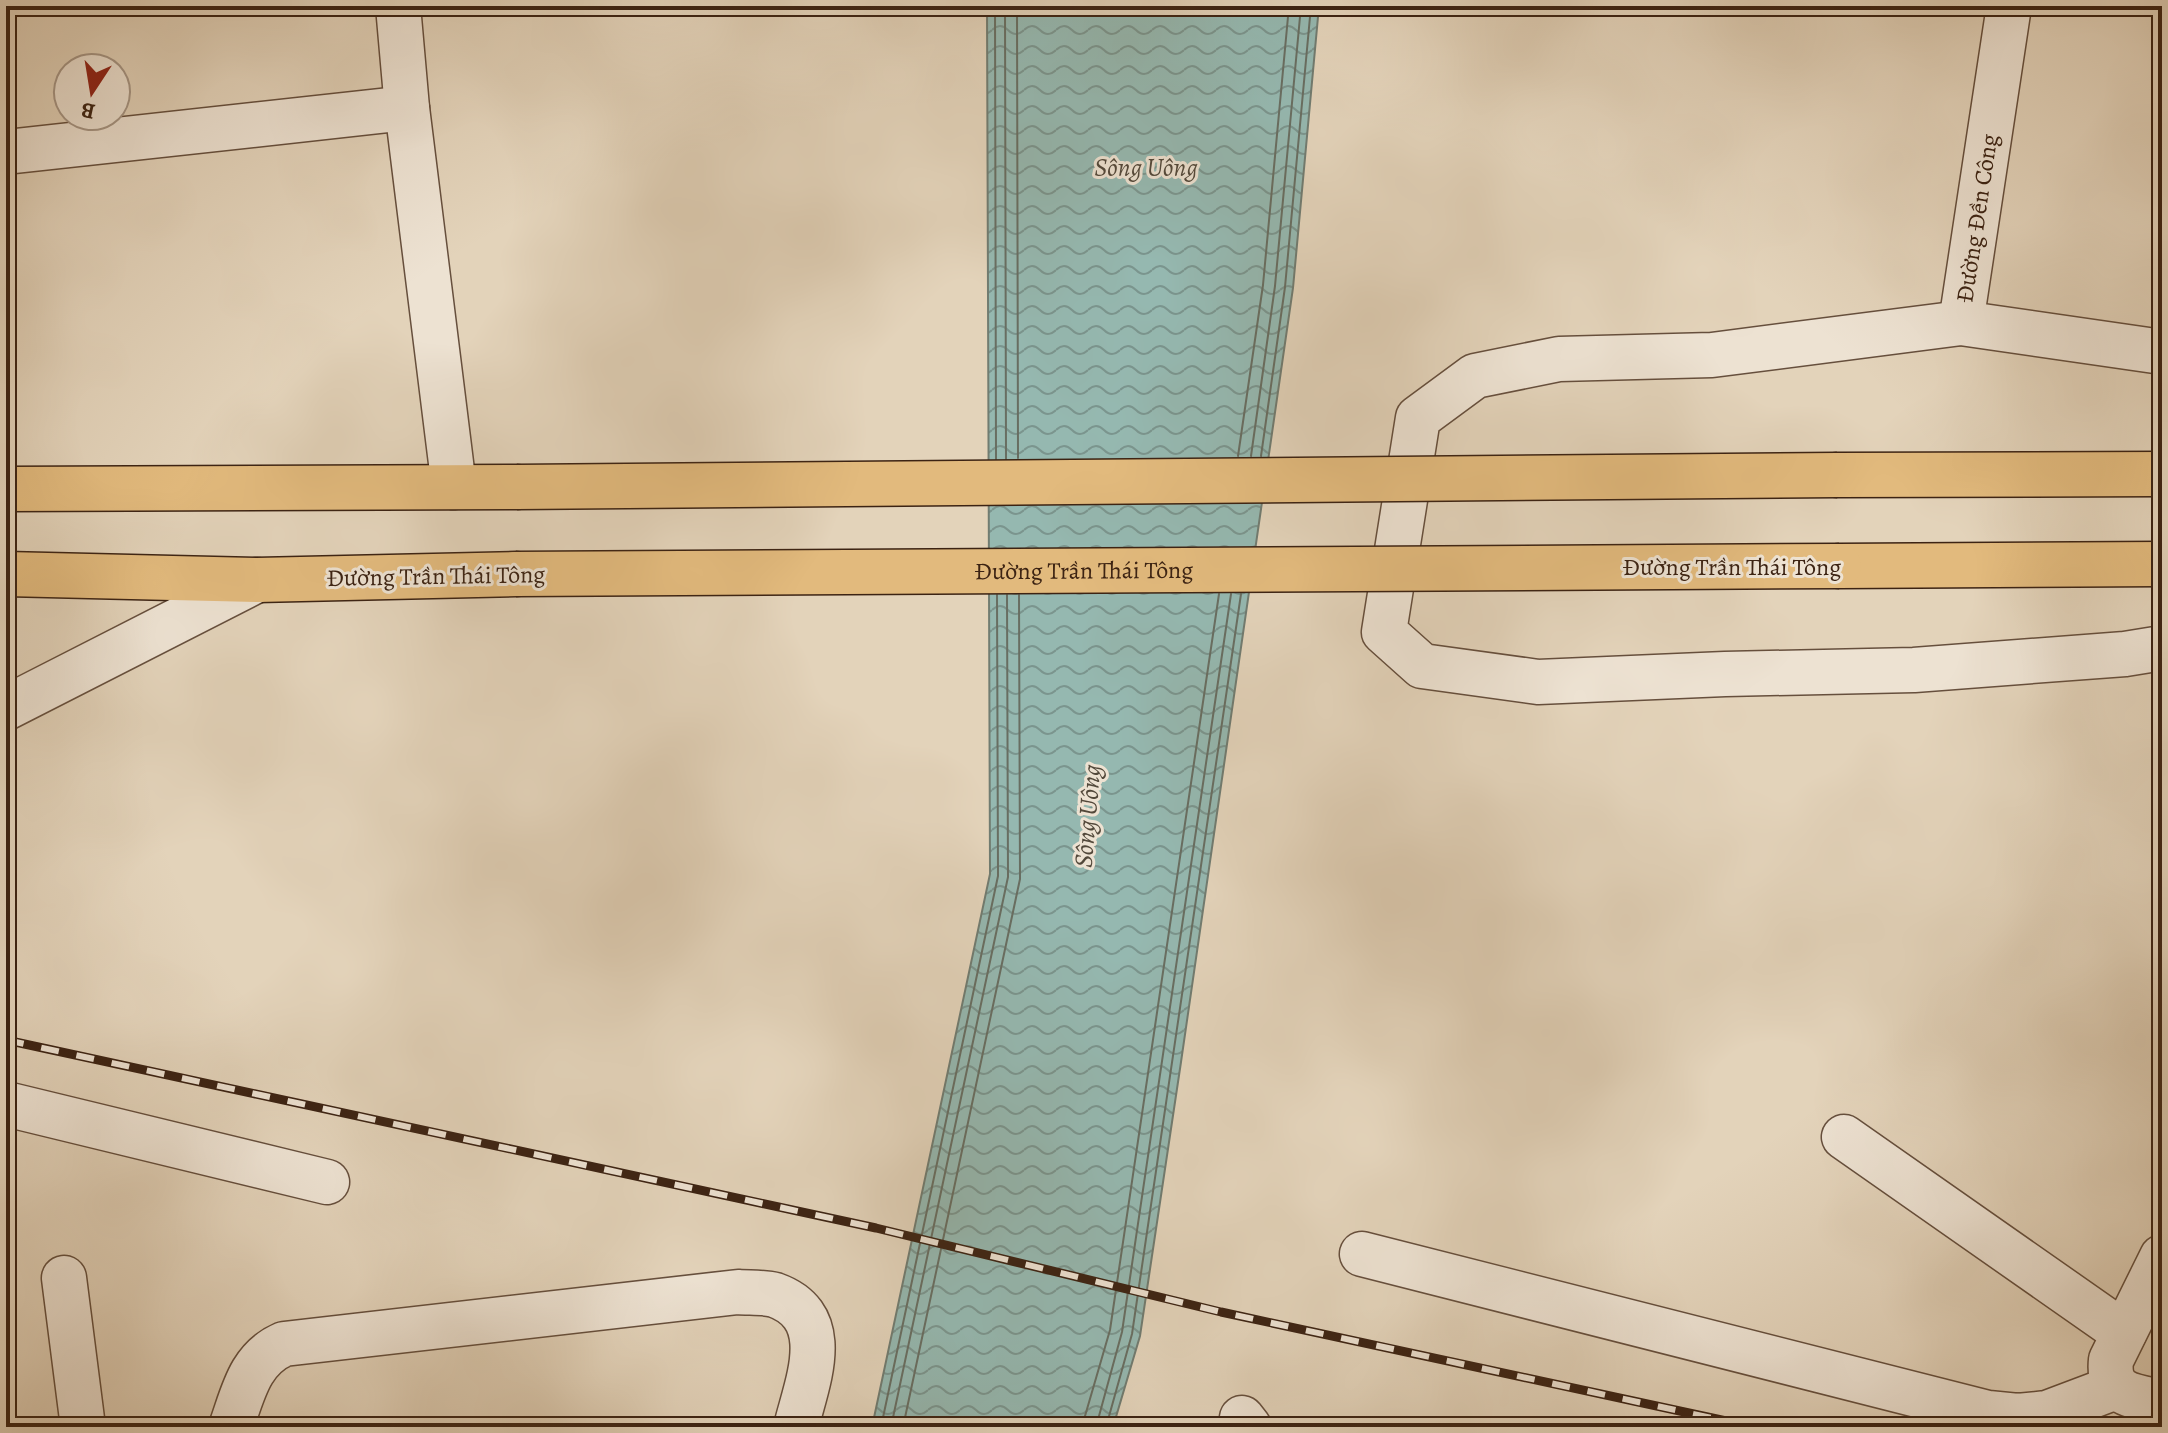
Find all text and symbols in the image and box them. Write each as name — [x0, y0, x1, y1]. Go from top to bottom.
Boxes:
north arrow — [52, 52, 132, 132]
text: B — [78, 94, 98, 127]
street label: Đường Đền Công — [1948, 132, 2005, 305]
water label: Sông Uông — [1094, 150, 1198, 185]
street label: Đường Trần Thái Tông — [1623, 551, 1841, 583]
street label: Đường Trần Thái Tông — [975, 554, 1193, 587]
street label: Đường Trần Thái Tông — [327, 558, 545, 594]
water label: Sông Uông — [1066, 762, 1109, 869]

